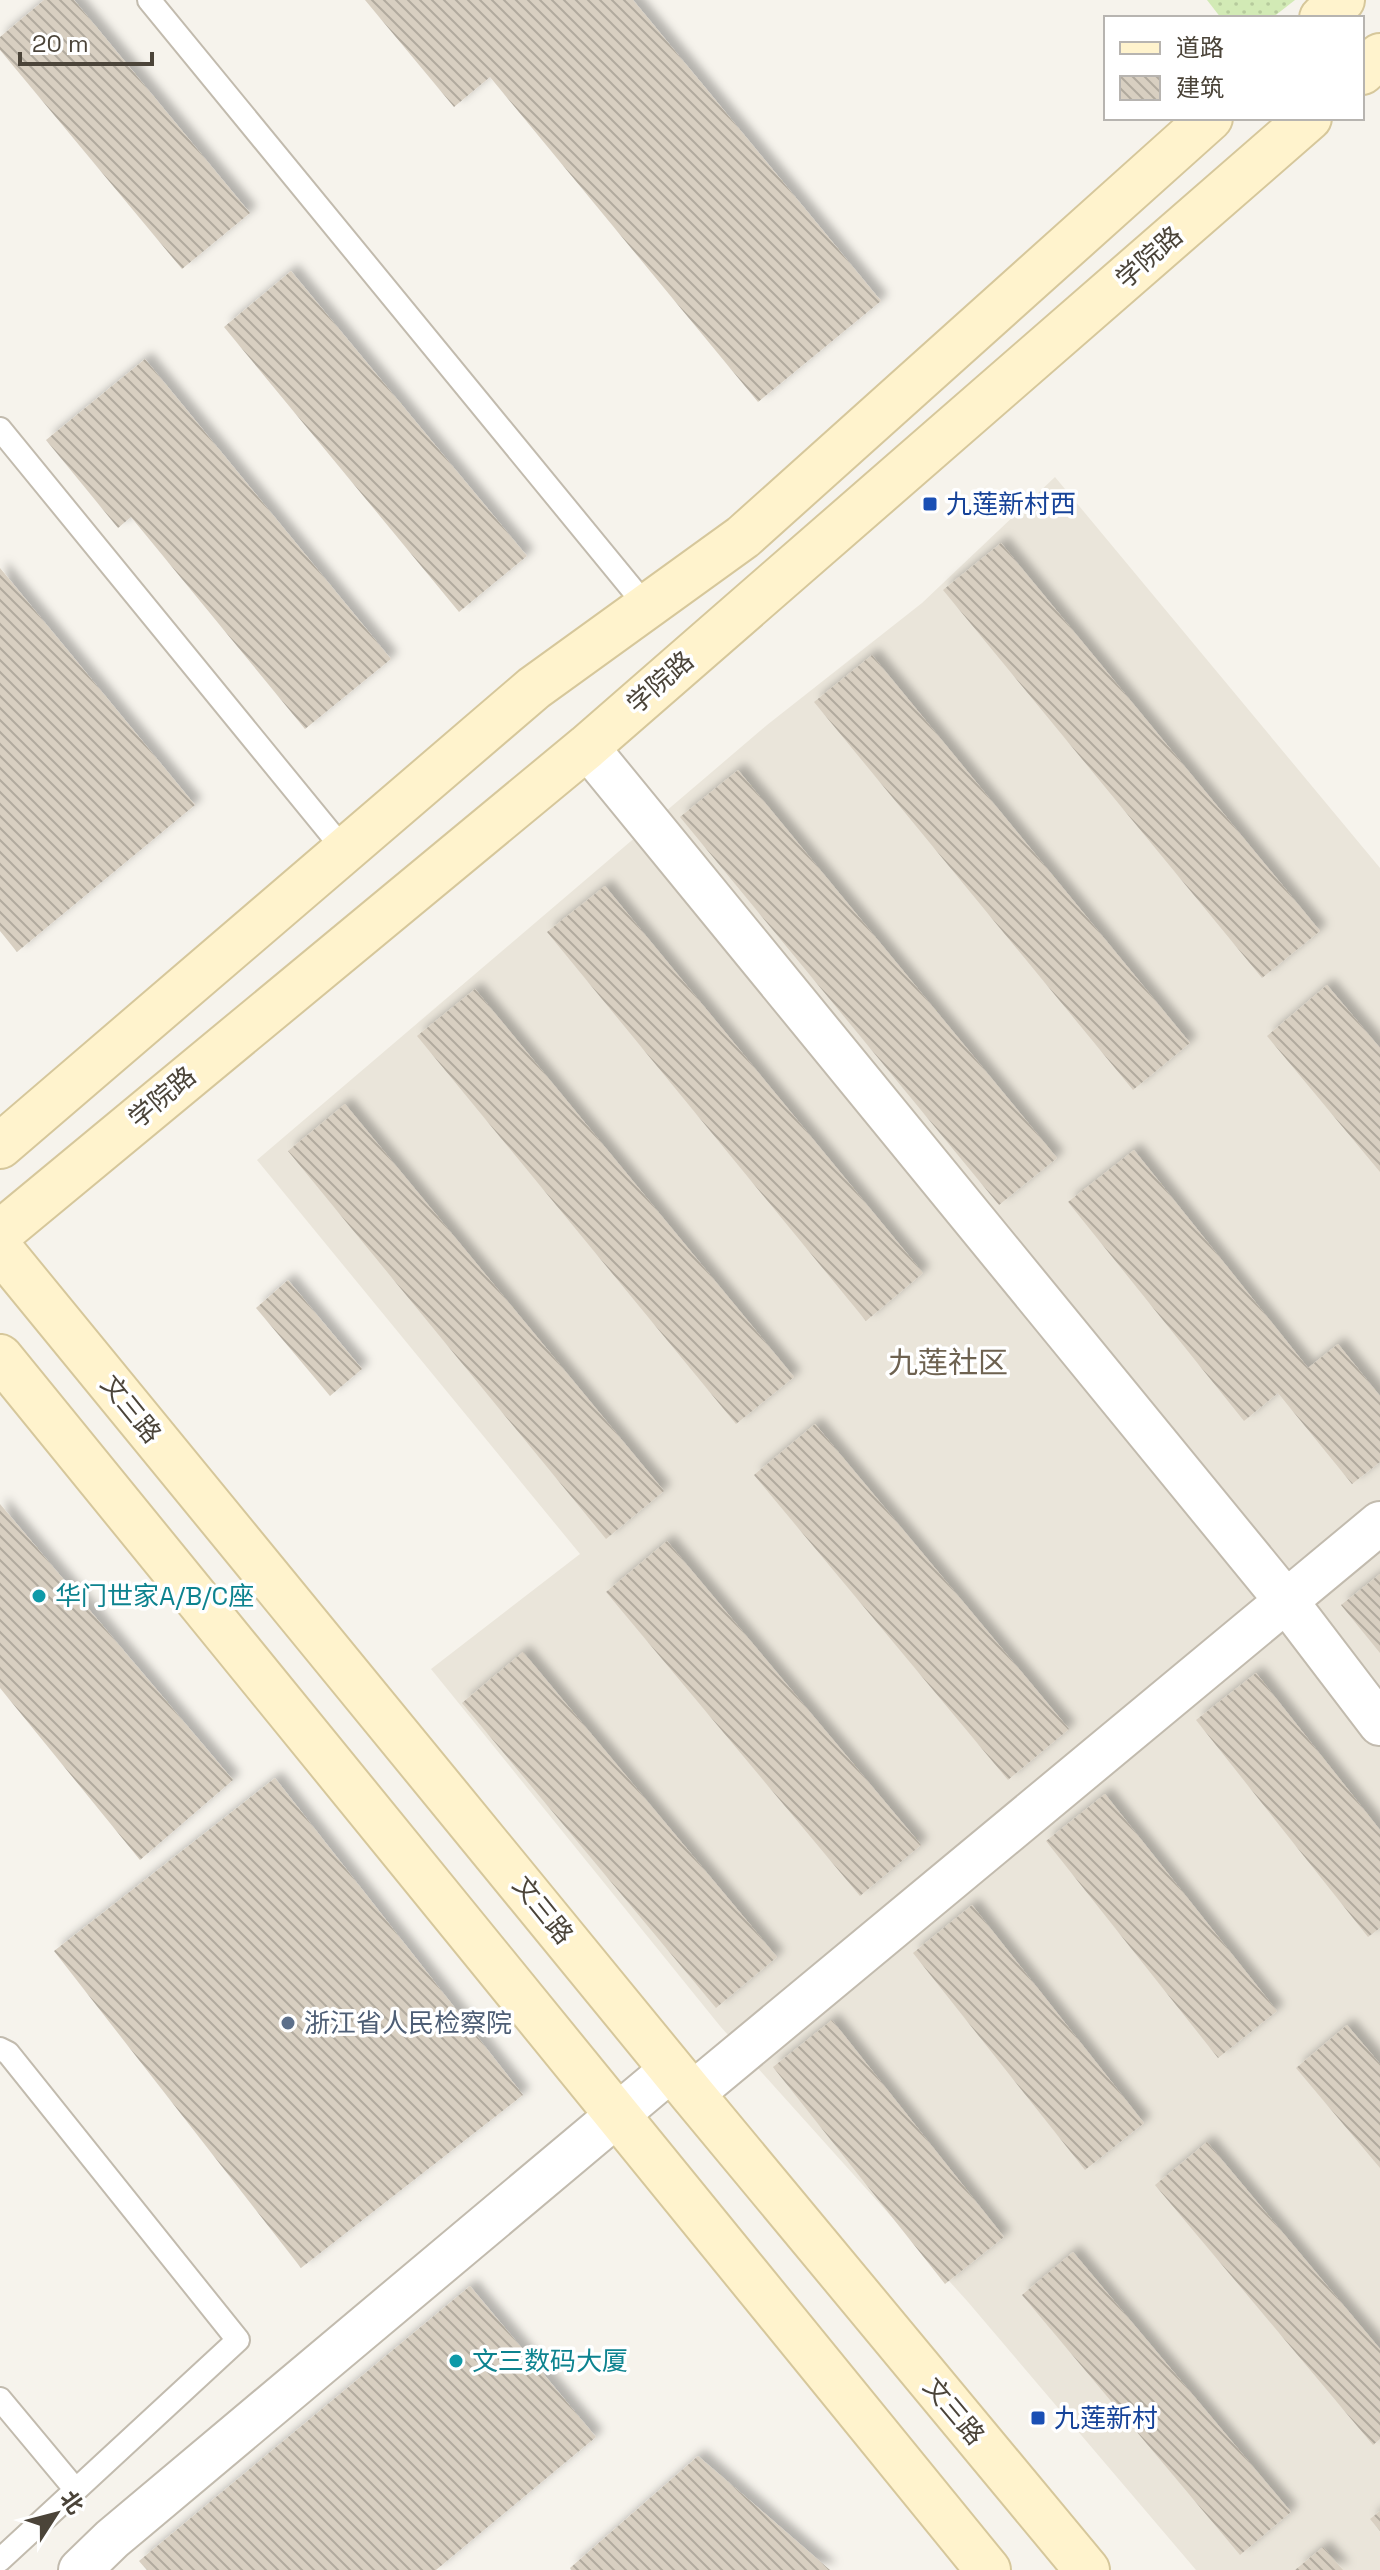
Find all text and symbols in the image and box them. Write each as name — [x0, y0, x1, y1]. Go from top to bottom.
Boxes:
scale bar — [20, 16, 152, 66]
legend — [1104, 16, 1364, 120]
text: 20 m — [32, 28, 89, 59]
text: 道路 — [1176, 32, 1224, 63]
text: 建筑 — [1176, 72, 1224, 103]
street label: 学院路 — [1108, 219, 1190, 295]
place label: 九莲新村西 — [946, 487, 1076, 521]
marker: 九莲新村西 — [921, 495, 939, 513]
street label: 学院路 — [619, 644, 701, 720]
street label: 学院路 — [121, 1059, 203, 1135]
district label: 九莲社区 — [888, 1343, 1008, 1382]
street label: 文三路 — [93, 1368, 169, 1450]
place label: 华门世家A/B/C座 — [55, 1579, 254, 1613]
marker: 华门世家A/B/C座 — [30, 1587, 48, 1605]
street label: 文三路 — [505, 1869, 581, 1951]
place label: 浙江省人民检察院 — [304, 2006, 512, 2040]
marker: 浙江省人民检察院 — [279, 2014, 297, 2032]
place label: 文三数码大厦 — [472, 2344, 628, 2378]
marker: 文三数码大厦 — [447, 2352, 465, 2370]
street label: 文三路 — [916, 2370, 992, 2452]
place label: 九莲新村 — [1054, 2401, 1158, 2435]
marker: 九莲新村 — [1029, 2409, 1047, 2427]
north arrow — [16, 2474, 96, 2554]
text: 北 — [54, 2485, 90, 2519]

